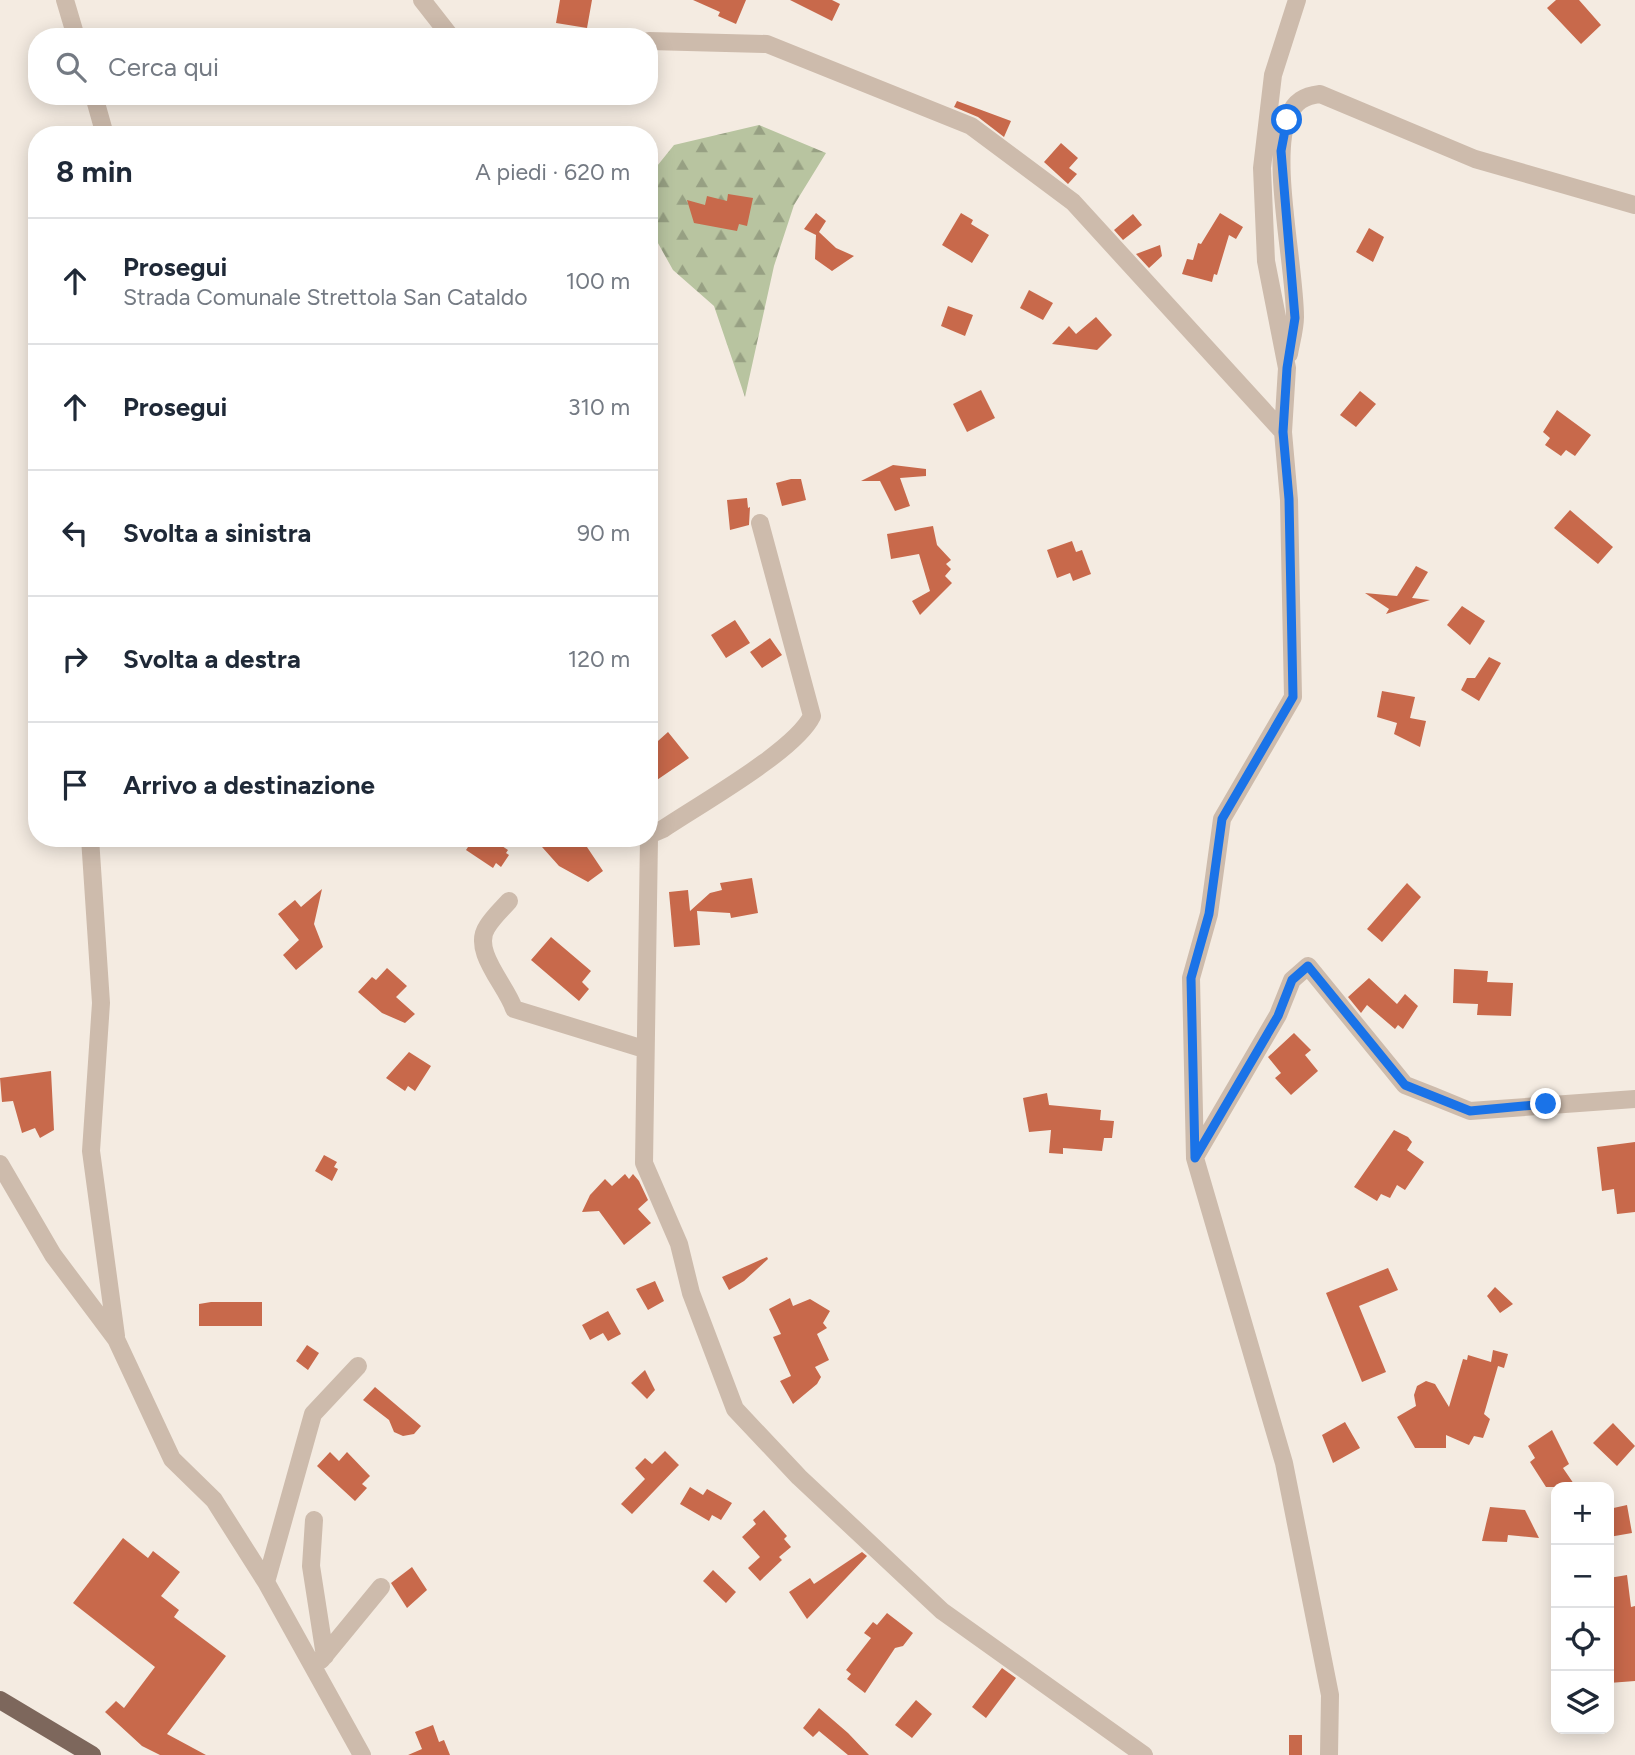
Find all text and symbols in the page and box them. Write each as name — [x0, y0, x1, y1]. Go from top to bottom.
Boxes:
search box — [28, 28, 658, 105]
icon: search — [52, 48, 90, 86]
text: Cerca qui — [108, 51, 219, 83]
route start — [1271, 104, 1302, 135]
text: 8 min — [56, 153, 133, 190]
text: A piedi · 620 m — [475, 158, 630, 186]
text: Prosegui — [123, 251, 227, 283]
icon: ahead — [56, 262, 94, 300]
text: 100 m — [566, 267, 630, 295]
text: Strada Comunale Strettola San Cataldo — [123, 283, 528, 311]
icon: ahead — [56, 388, 94, 426]
text: Prosegui — [123, 391, 227, 423]
text: 310 m — [568, 393, 630, 421]
icon: left — [56, 514, 94, 552]
text: Svolta a sinistra — [123, 517, 311, 549]
text: 90 m — [577, 519, 630, 547]
icon: right — [56, 640, 94, 678]
text: Svolta a destra — [123, 643, 301, 675]
text: 120 m — [568, 645, 630, 673]
icon: arrive — [56, 766, 94, 804]
text: Arrivo a destinazione — [123, 769, 375, 801]
route end — [1530, 1088, 1561, 1119]
map controls — [1551, 1482, 1614, 1734]
button: + — [1551, 1482, 1614, 1545]
button: − — [1551, 1545, 1614, 1608]
button: locate — [1551, 1608, 1614, 1671]
button: layers — [1551, 1671, 1614, 1734]

